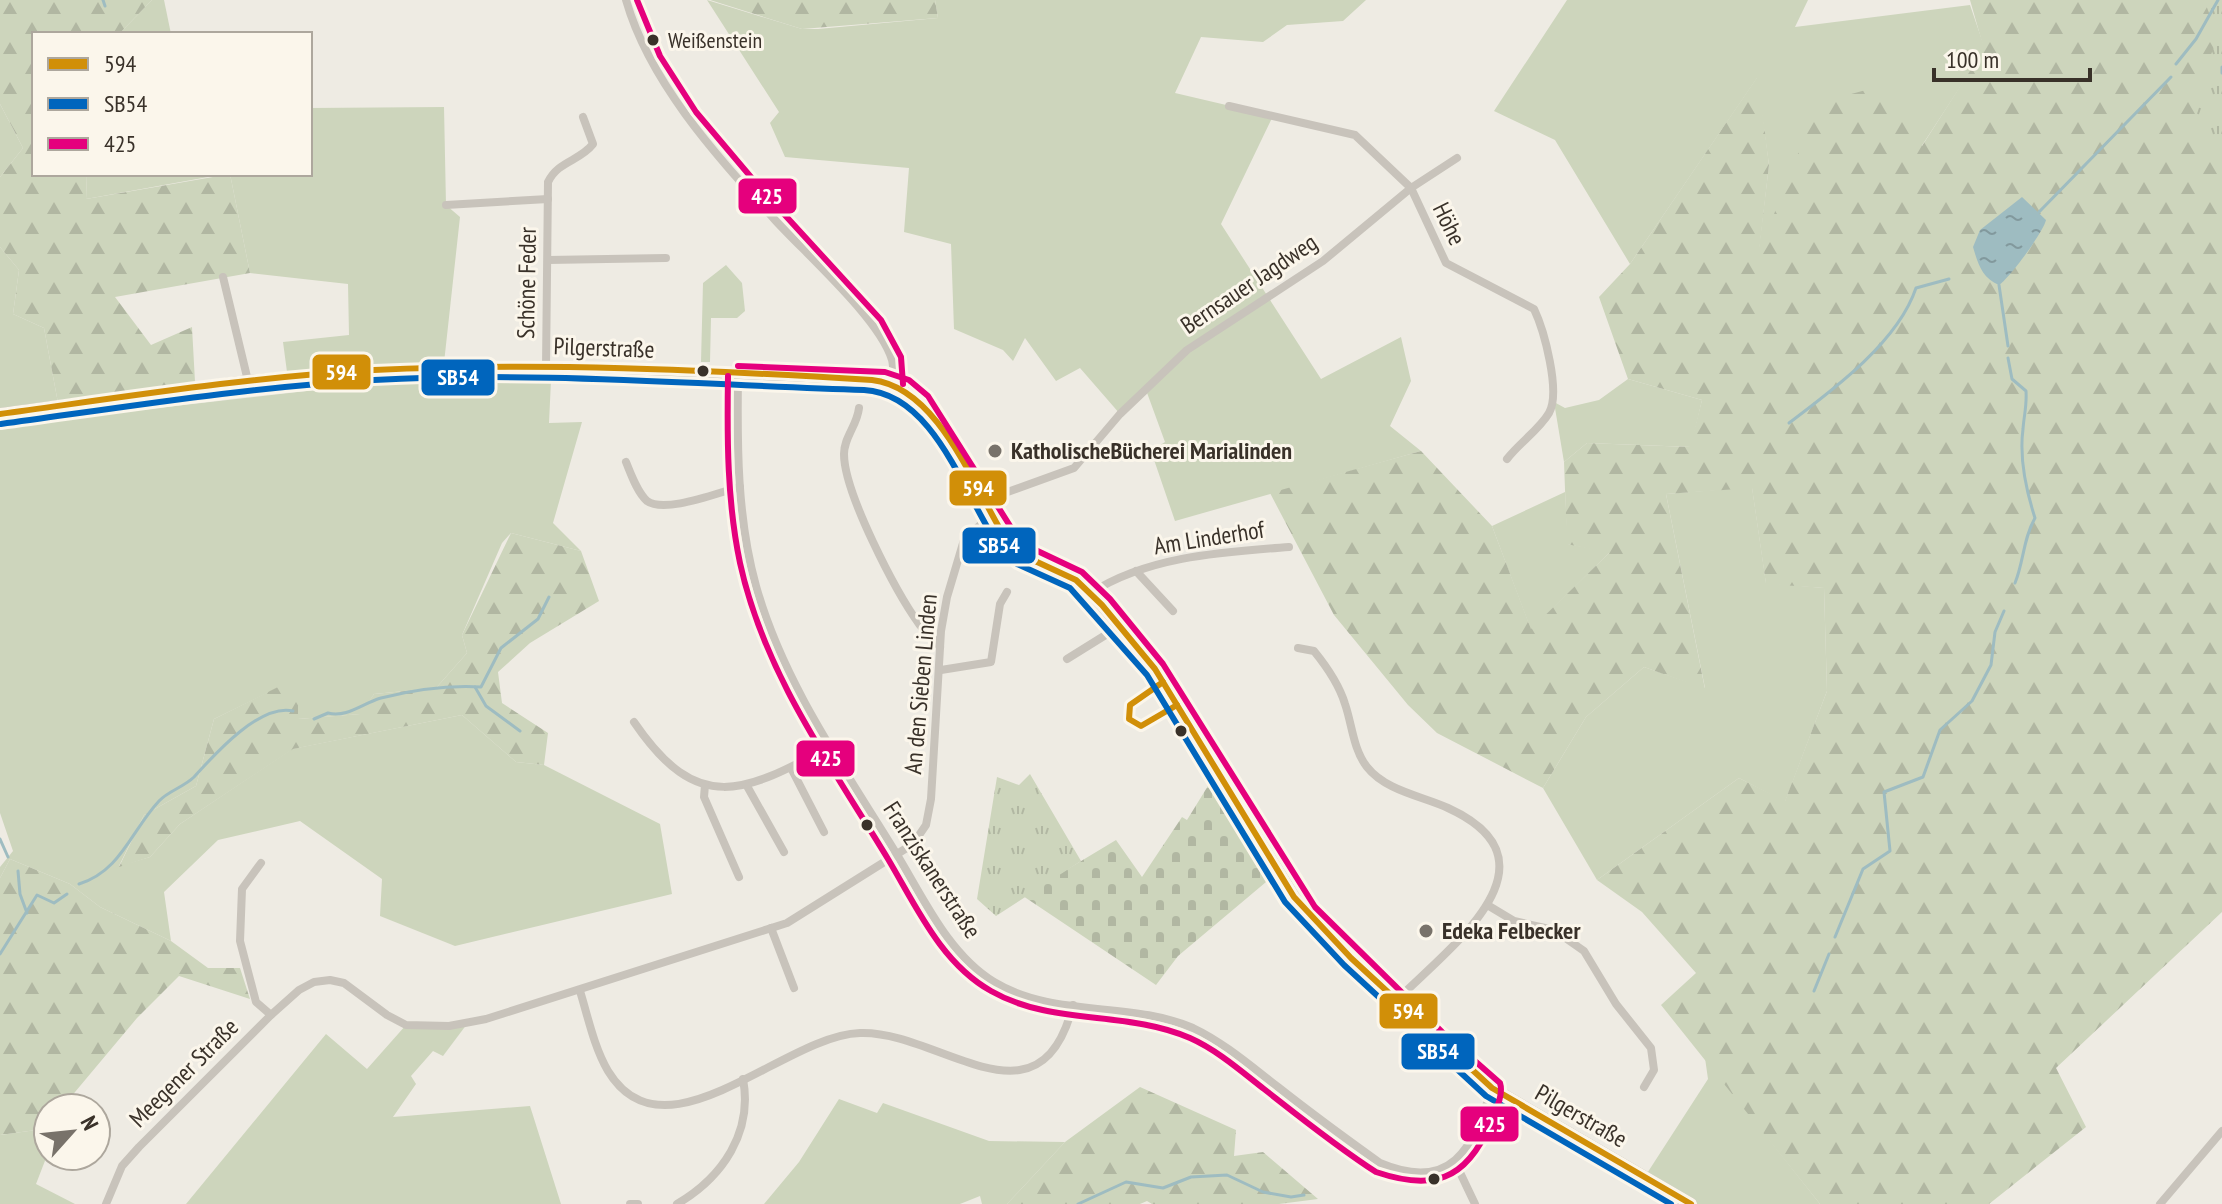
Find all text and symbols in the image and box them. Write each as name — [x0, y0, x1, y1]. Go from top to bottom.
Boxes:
place label: Weißenstein — [668, 26, 762, 54]
legend — [32, 32, 312, 176]
marker: Weißenstein — [645, 32, 661, 48]
scale bar — [1934, 32, 2090, 82]
text: 100 m — [1946, 44, 1999, 75]
text: 594 — [104, 48, 137, 79]
text: SB54 — [104, 88, 147, 119]
text: 425 — [104, 128, 136, 159]
line badge: 425 — [737, 177, 798, 215]
text: 425 — [751, 182, 783, 210]
street label: Höhe — [1426, 197, 1473, 250]
street label: Schöne Feder — [510, 226, 543, 339]
street label: Bernsauer Jagdweg — [1174, 226, 1323, 341]
street label: Pilgerstraße — [553, 330, 655, 365]
line badge: 594 — [311, 353, 372, 391]
text: 594 — [325, 358, 357, 386]
line badge: SB54 — [420, 358, 496, 397]
text: SB54 — [437, 363, 479, 391]
unlabelled marker — [695, 363, 711, 379]
place label: KatholischeBücherei Marialinden — [1011, 435, 1292, 466]
marker: KatholischeBücherei Marialinden — [986, 442, 1004, 460]
line badge: 594 — [948, 469, 1008, 507]
text: 594 — [962, 474, 994, 502]
street label: Am Linderhof — [1151, 513, 1267, 562]
line badge: SB54 — [961, 526, 1037, 565]
text: SB54 — [978, 531, 1020, 559]
street label: An den Sieben Linden — [897, 593, 944, 775]
unlabelled marker — [1173, 723, 1189, 739]
line badge: 425 — [795, 739, 856, 778]
text: 425 — [810, 744, 842, 772]
street label: Franziskanerstraße — [877, 795, 988, 944]
unlabelled marker — [859, 817, 875, 833]
place label: Edeka Felbecker — [1442, 915, 1581, 946]
marker: Edeka Felbecker — [1417, 922, 1435, 940]
line badge: 594 — [1378, 992, 1439, 1030]
text: 594 — [1392, 997, 1424, 1025]
street label: Meegener Straße — [123, 1012, 245, 1134]
line badge: SB54 — [1400, 1032, 1476, 1071]
text: SB54 — [1417, 1037, 1459, 1065]
street label: Pilgerstraße — [1530, 1077, 1633, 1154]
north arrow — [32, 1092, 112, 1172]
line badge: 425 — [1459, 1105, 1520, 1143]
text: 425 — [1474, 1110, 1506, 1138]
text: N — [75, 1111, 105, 1135]
unlabelled marker — [1426, 1171, 1442, 1187]

